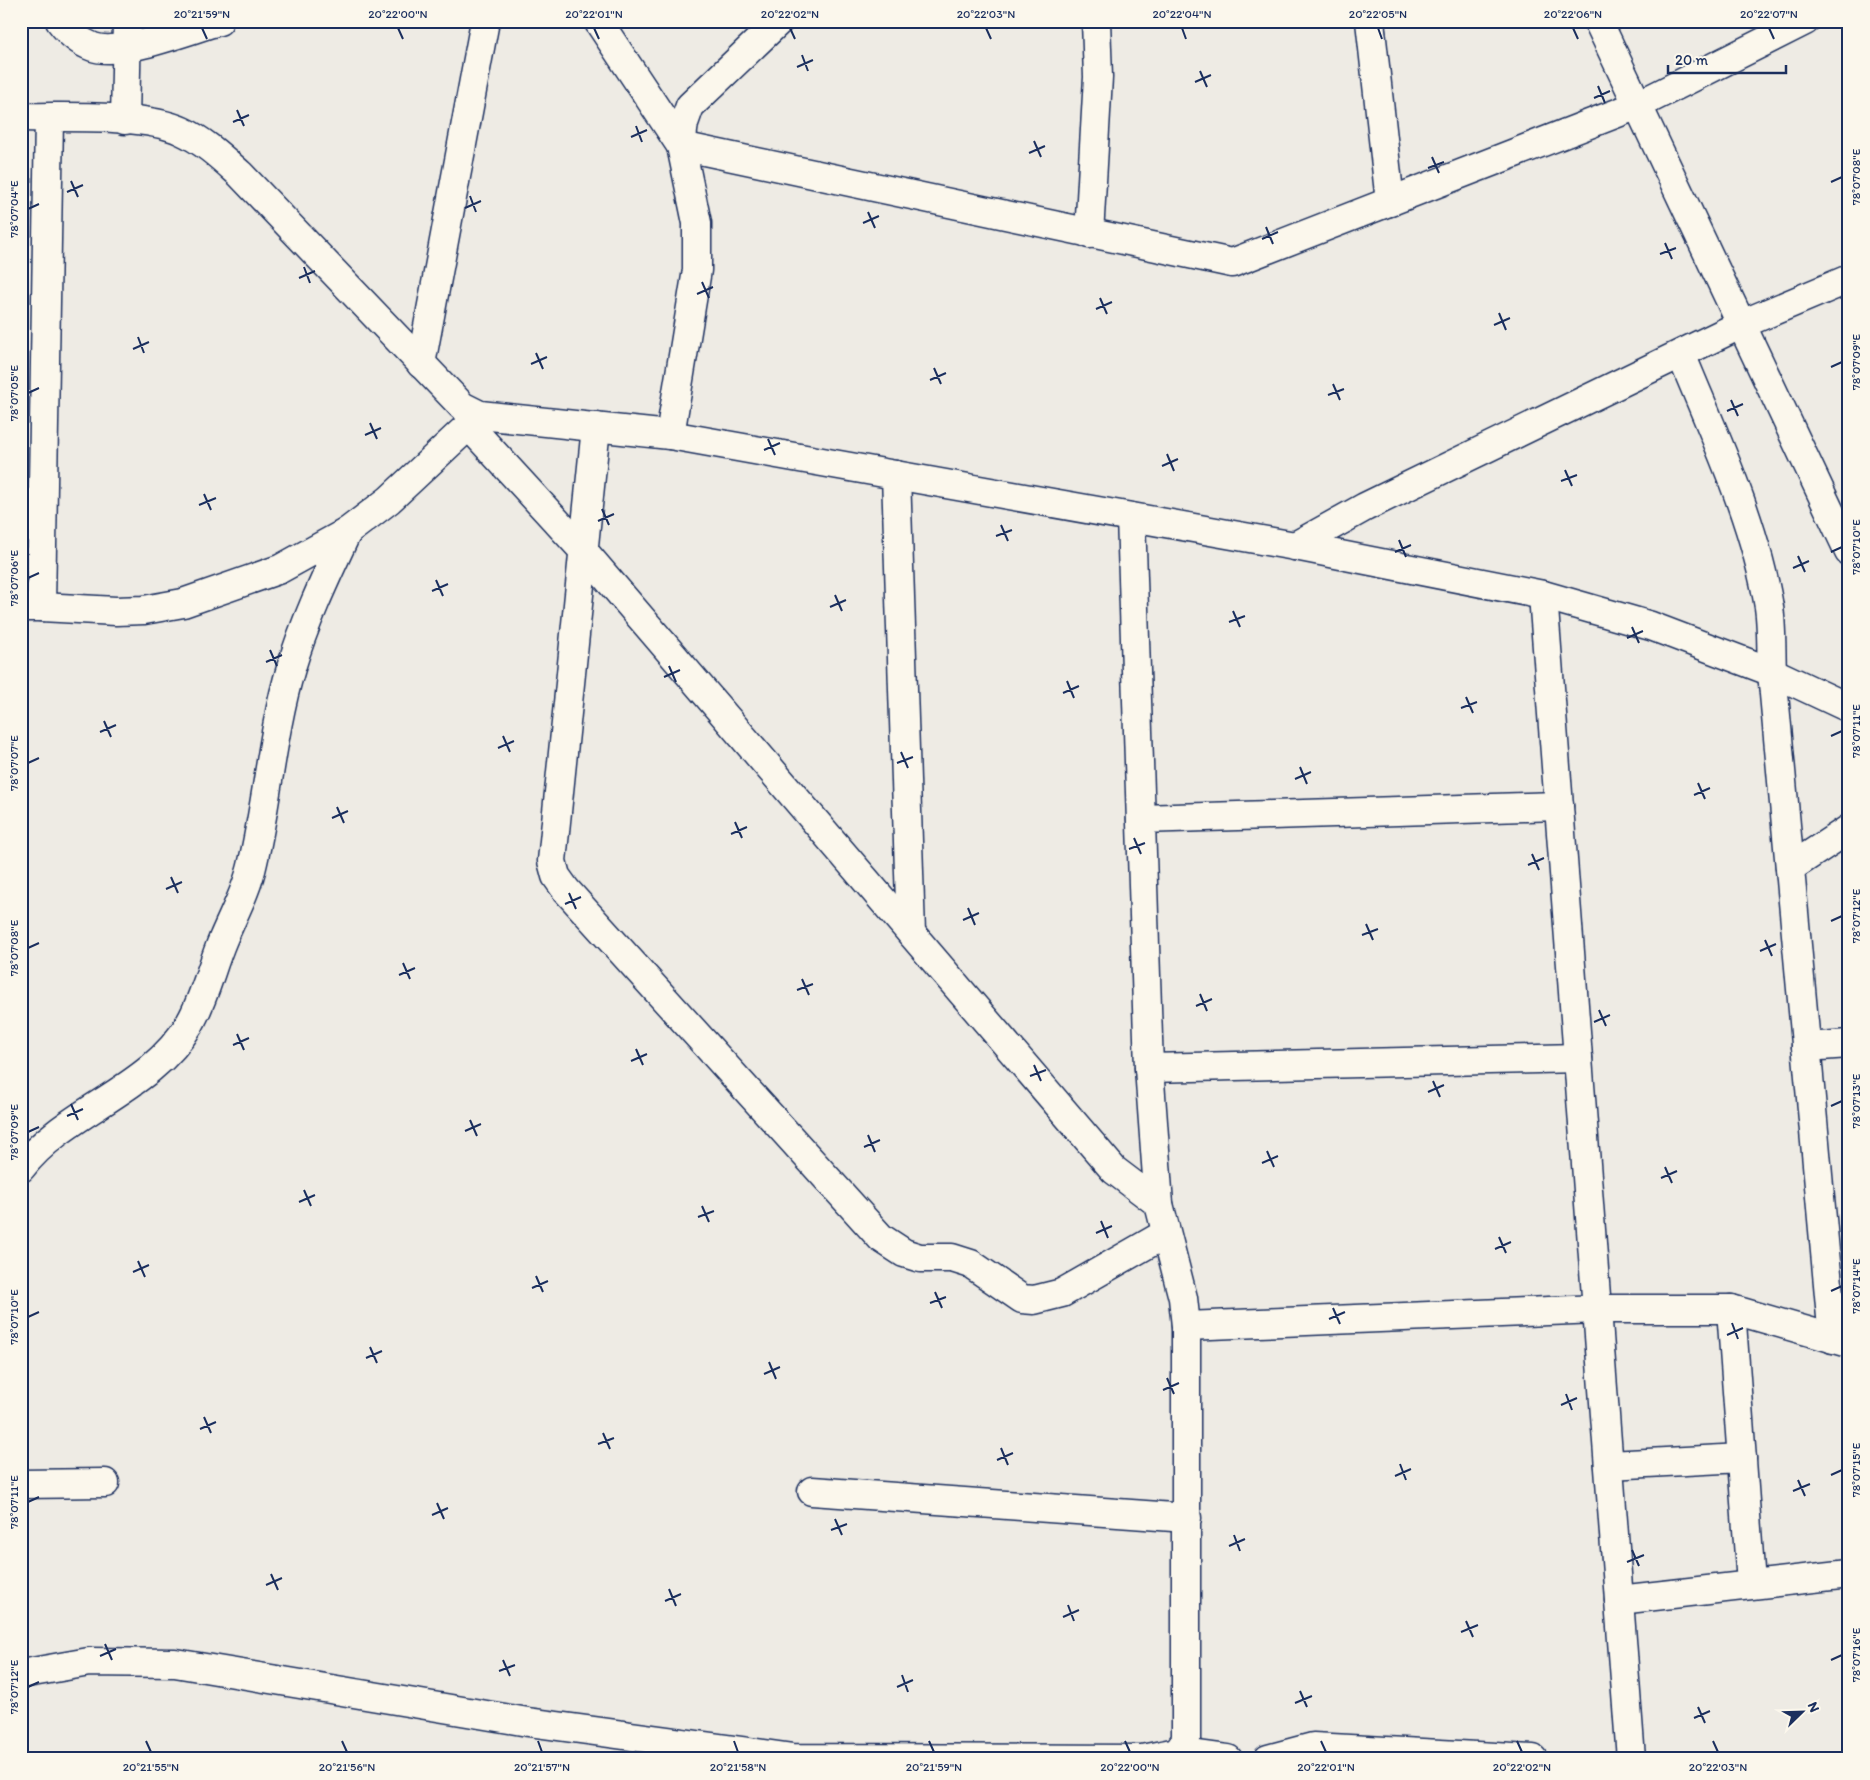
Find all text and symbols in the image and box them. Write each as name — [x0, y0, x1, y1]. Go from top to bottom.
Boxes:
text: 20°21'59"N — [174, 7, 230, 21]
text: 20°22'00"N — [368, 7, 428, 21]
text: 20°22'01"N — [565, 7, 623, 21]
text: 20°22'02"N — [761, 7, 819, 21]
text: 20°22'03"N — [957, 7, 1015, 21]
text: 20°22'04"N — [1152, 7, 1212, 21]
text: 20°22'05"N — [1349, 7, 1407, 21]
text: 20°22'06"N — [1544, 7, 1602, 21]
text: 20°22'07"N — [1740, 7, 1798, 21]
scale bar — [1668, 42, 1785, 74]
text: 20 m — [1675, 51, 1709, 69]
text: 78°07'08"E — [1849, 148, 1863, 205]
text: 78°07'04"E — [7, 180, 21, 238]
text: 78°07'09"E — [1849, 333, 1863, 390]
text: 78°07'05"E — [7, 364, 21, 421]
text: 78°07'10"E — [1849, 519, 1863, 575]
text: 78°07'06"E — [7, 549, 21, 606]
text: 78°07'11"E — [1849, 704, 1863, 758]
text: 78°07'07"E — [7, 735, 21, 791]
text: 78°07'12"E — [1849, 888, 1863, 943]
text: 78°07'08"E — [7, 919, 21, 976]
text: 78°07'13"E — [1849, 1073, 1863, 1128]
text: 78°07'09"E — [7, 1103, 21, 1160]
text: 78°07'14"E — [1849, 1258, 1863, 1314]
text: 78°07'10"E — [7, 1289, 21, 1345]
text: 78°07'15"E — [1849, 1442, 1863, 1497]
text: 78°07'11"E — [7, 1475, 21, 1529]
text: 78°07'16"E — [1849, 1627, 1863, 1682]
text: 78°07'12"E — [7, 1659, 21, 1714]
north arrow — [1778, 1688, 1828, 1738]
text: N — [1804, 1699, 1823, 1715]
text: 20°21'55"N — [123, 1760, 179, 1774]
text: 20°21'56"N — [319, 1760, 375, 1774]
text: 20°21'57"N — [514, 1760, 570, 1774]
text: 20°21'58"N — [710, 1760, 766, 1774]
text: 20°21'59"N — [906, 1760, 962, 1774]
text: 20°22'00"N — [1100, 1760, 1160, 1774]
text: 20°22'01"N — [1297, 1760, 1355, 1774]
text: 20°22'02"N — [1493, 1760, 1551, 1774]
text: 20°22'03"N — [1689, 1760, 1747, 1774]

